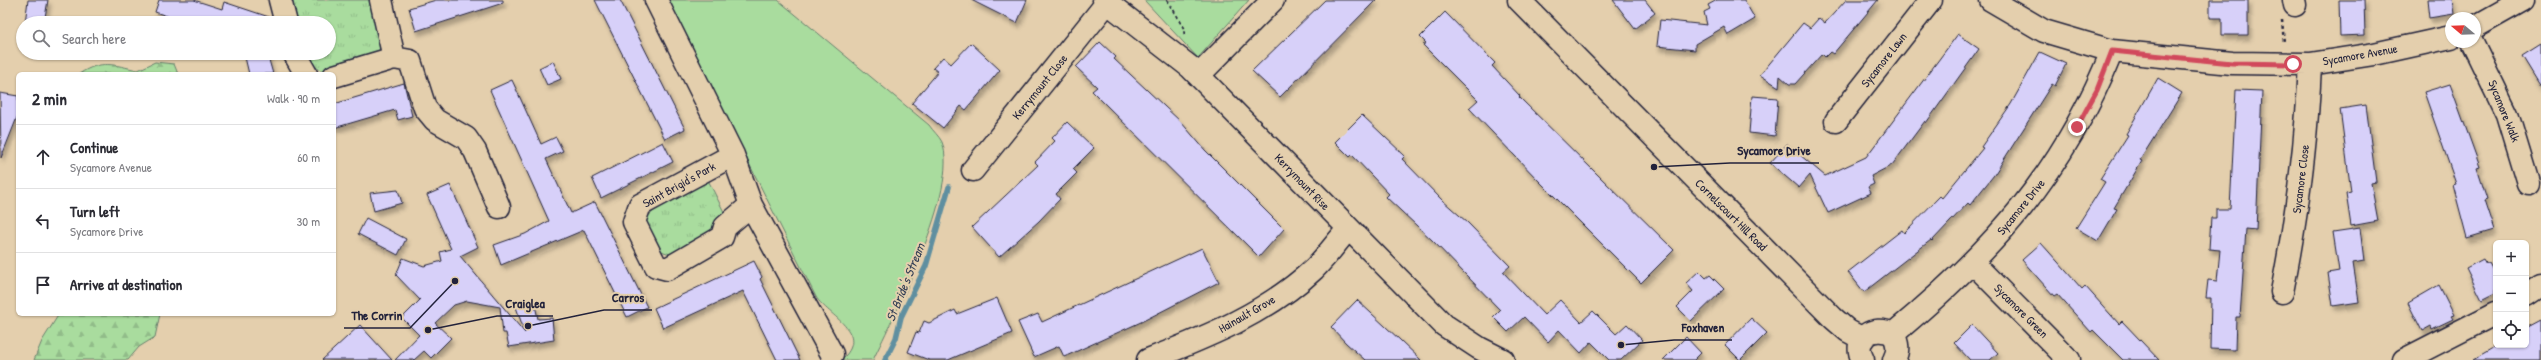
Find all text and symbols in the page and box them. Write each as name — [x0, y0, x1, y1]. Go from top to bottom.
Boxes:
north arrow — [2445, 12, 2481, 48]
search box — [16, 16, 336, 60]
icon: search — [30, 27, 52, 49]
text: Search here — [62, 28, 126, 49]
street label: Sycamore Lawn — [1857, 29, 1910, 91]
street label: Sycamore Avenue — [2321, 40, 2399, 69]
street label: Kerrymount Close — [1008, 50, 1071, 123]
route start — [2284, 55, 2302, 73]
street label: Sycamore Walk — [2484, 77, 2525, 144]
text: 2 min — [32, 87, 67, 110]
text: Walk · 90 m — [267, 89, 320, 107]
route end — [2068, 118, 2086, 136]
text: Continue — [70, 137, 118, 158]
callout: Sycamore Drive — [1730, 138, 1819, 163]
text: Sycamore Drive — [1737, 141, 1811, 160]
street label: Sycamore Close — [2288, 143, 2313, 214]
icon: ahead — [32, 146, 54, 168]
text: 60 m — [297, 148, 320, 166]
street label: Kerrymount Rise — [1271, 149, 1334, 214]
text: Sycamore Avenue — [70, 158, 152, 176]
street label: Saint Brigid's Park — [639, 158, 718, 212]
street label: Cornelscourt Hill Road — [1691, 175, 1771, 255]
street label: Sycamore Drive — [1993, 175, 2049, 238]
text: Turn left — [70, 201, 120, 222]
icon: left — [32, 210, 54, 232]
text: 30 m — [297, 212, 320, 230]
text: Sycamore Drive — [70, 222, 143, 240]
water label: St Bride's Stream — [881, 239, 929, 324]
map controls — [2493, 240, 2529, 348]
button: + — [2493, 240, 2529, 276]
icon: arrive — [32, 274, 54, 296]
text: Arrive at destination — [70, 274, 182, 295]
button: − — [2493, 276, 2529, 312]
street label: Sycamore Green — [1990, 280, 2052, 342]
callout: Carros — [604, 285, 652, 310]
text: Carros — [612, 288, 644, 306]
street label: Hainault Grove — [1215, 290, 1278, 337]
callout: Craiglea — [497, 291, 553, 316]
text: Craiglea — [505, 294, 546, 313]
callout: The Corrin — [344, 303, 410, 328]
text: The Corrin — [351, 306, 403, 324]
button: locate — [2493, 312, 2529, 348]
callout: Foxhaven — [1674, 315, 1732, 340]
text: Foxhaven — [1681, 318, 1724, 336]

